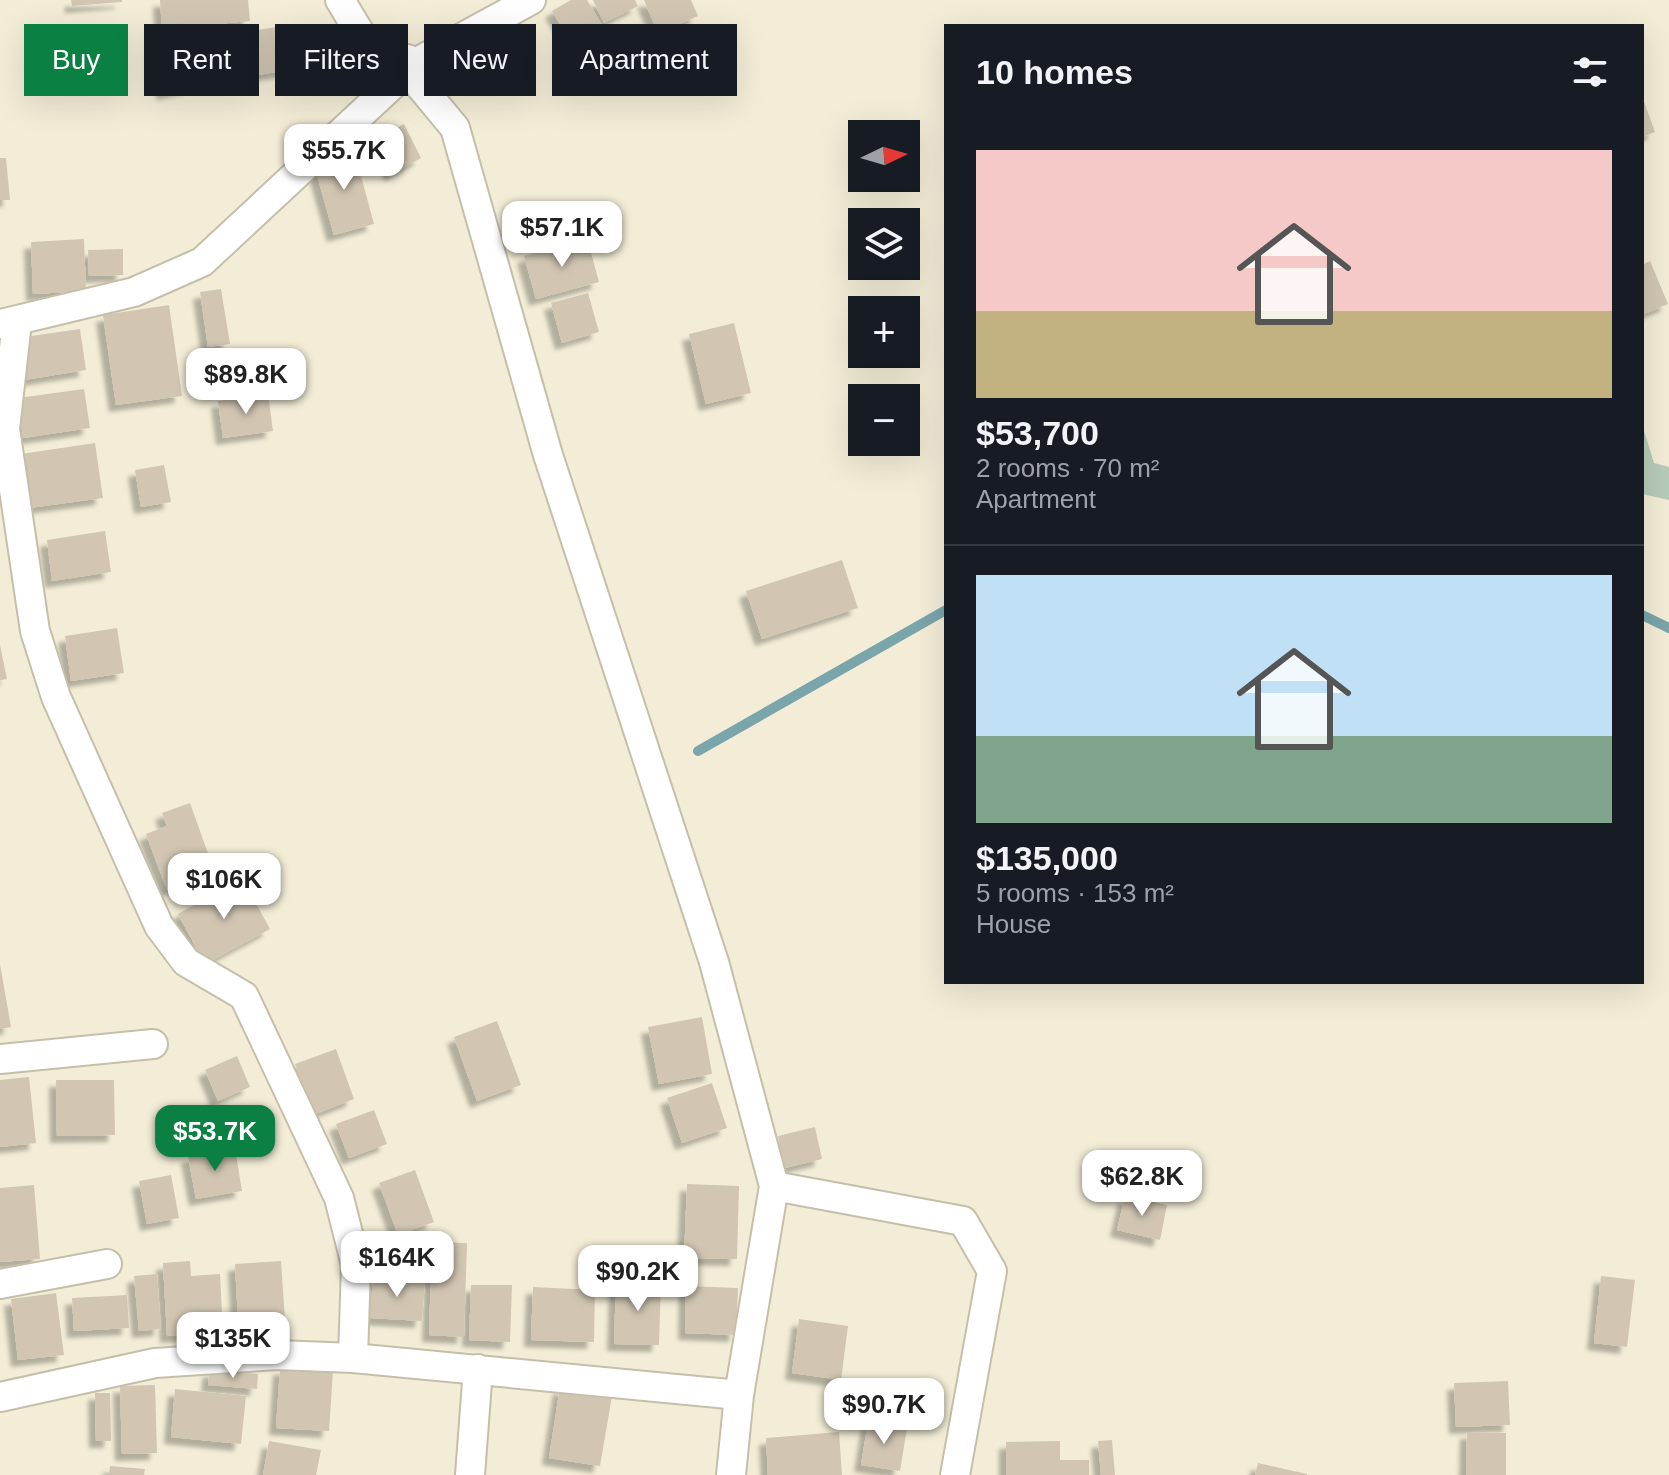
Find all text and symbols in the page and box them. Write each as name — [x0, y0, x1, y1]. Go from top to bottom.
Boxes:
chip: Buy — [24, 24, 128, 96]
chip: Rent — [144, 24, 259, 96]
chip: Filters — [275, 24, 408, 96]
chip: New — [424, 24, 536, 96]
chip: Apartment — [552, 24, 737, 96]
icon: filters — [1568, 50, 1612, 94]
text: 10 homes — [976, 53, 1133, 91]
north arrow — [848, 120, 920, 192]
map controls — [848, 120, 920, 456]
pin: $55.7K — [279, 124, 409, 192]
text: $55.7K — [302, 135, 386, 165]
pin: $57.1K — [497, 201, 627, 269]
icon: home — [1222, 202, 1366, 346]
button: layers — [848, 208, 920, 280]
text: $57.1K — [520, 212, 604, 242]
button: + — [848, 296, 920, 368]
pin: $89.8K — [181, 348, 311, 416]
text: $89.8K — [204, 359, 288, 389]
button: − — [848, 384, 920, 456]
text: $53,700 — [976, 414, 1099, 452]
text: 2 rooms · 70 m² — [976, 453, 1160, 483]
text: Apartment — [976, 484, 1096, 514]
icon: home — [1222, 627, 1366, 771]
text: $135,000 — [976, 839, 1118, 877]
pin: $106K — [168, 853, 280, 921]
text: $106K — [186, 864, 262, 894]
text: 5 rooms · 153 m² — [976, 878, 1174, 908]
text: House — [976, 909, 1051, 939]
pin: $53.7K — [150, 1105, 280, 1173]
text: $53.7K — [173, 1116, 257, 1146]
pin: $62.8K — [1077, 1150, 1207, 1218]
text: $62.8K — [1100, 1161, 1184, 1191]
pin: $164K — [341, 1231, 453, 1299]
text: $164K — [359, 1242, 435, 1272]
pin: $90.2K — [573, 1245, 703, 1313]
text: $90.2K — [596, 1256, 680, 1286]
pin: $135K — [177, 1312, 289, 1380]
text: $135K — [195, 1323, 271, 1353]
pin: $90.7K — [819, 1378, 949, 1446]
text: $90.7K — [842, 1389, 926, 1419]

